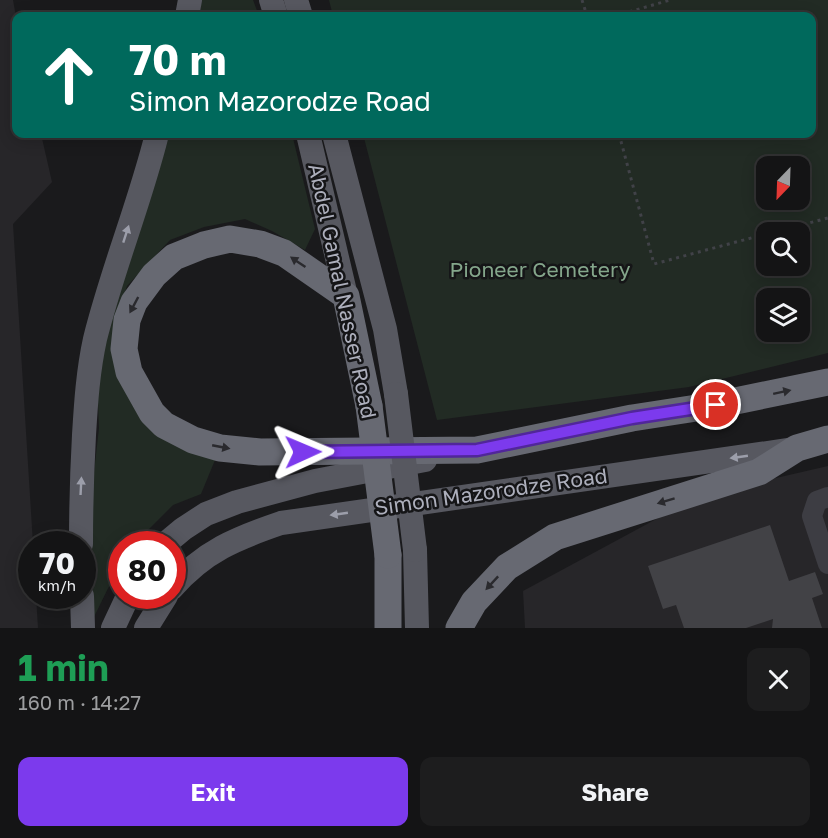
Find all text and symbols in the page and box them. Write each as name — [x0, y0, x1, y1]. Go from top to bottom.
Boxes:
text: 70 m — [129, 34, 226, 84]
icon: ahead — [30, 36, 108, 114]
text: Simon Mazorodze Road — [129, 85, 431, 117]
north arrow — [756, 156, 810, 210]
map controls — [756, 156, 810, 342]
street label: Abdel Gamal Nasser Road — [303, 161, 383, 421]
button: search — [756, 222, 810, 276]
one-way arrow — [122, 224, 132, 242]
one-way arrow — [291, 256, 307, 268]
park label: Pioneer Cemetery — [449, 256, 631, 282]
button: layers — [756, 288, 810, 342]
one-way arrow — [129, 297, 139, 314]
pin — [690, 379, 741, 430]
one-way arrow — [772, 387, 791, 396]
icon: arrive — [699, 388, 732, 421]
position arrow — [271, 420, 335, 484]
one-way arrow — [211, 443, 230, 452]
one-way arrow — [730, 452, 749, 461]
street label: Simon Mazorodze Road — [373, 462, 609, 520]
one-way arrow — [77, 477, 86, 496]
one-way arrow — [657, 497, 675, 506]
one-way arrow — [329, 510, 348, 519]
speed limit sign: 80 — [108, 531, 186, 609]
text: 70 — [39, 545, 75, 581]
one-way arrow — [485, 575, 499, 590]
text: km/h — [38, 576, 76, 594]
text: 1 min — [18, 646, 109, 689]
button: close — [747, 648, 810, 711]
text: 160 m · 14:27 — [18, 690, 141, 714]
button: Exit — [18, 757, 408, 826]
button: Share — [420, 757, 810, 826]

